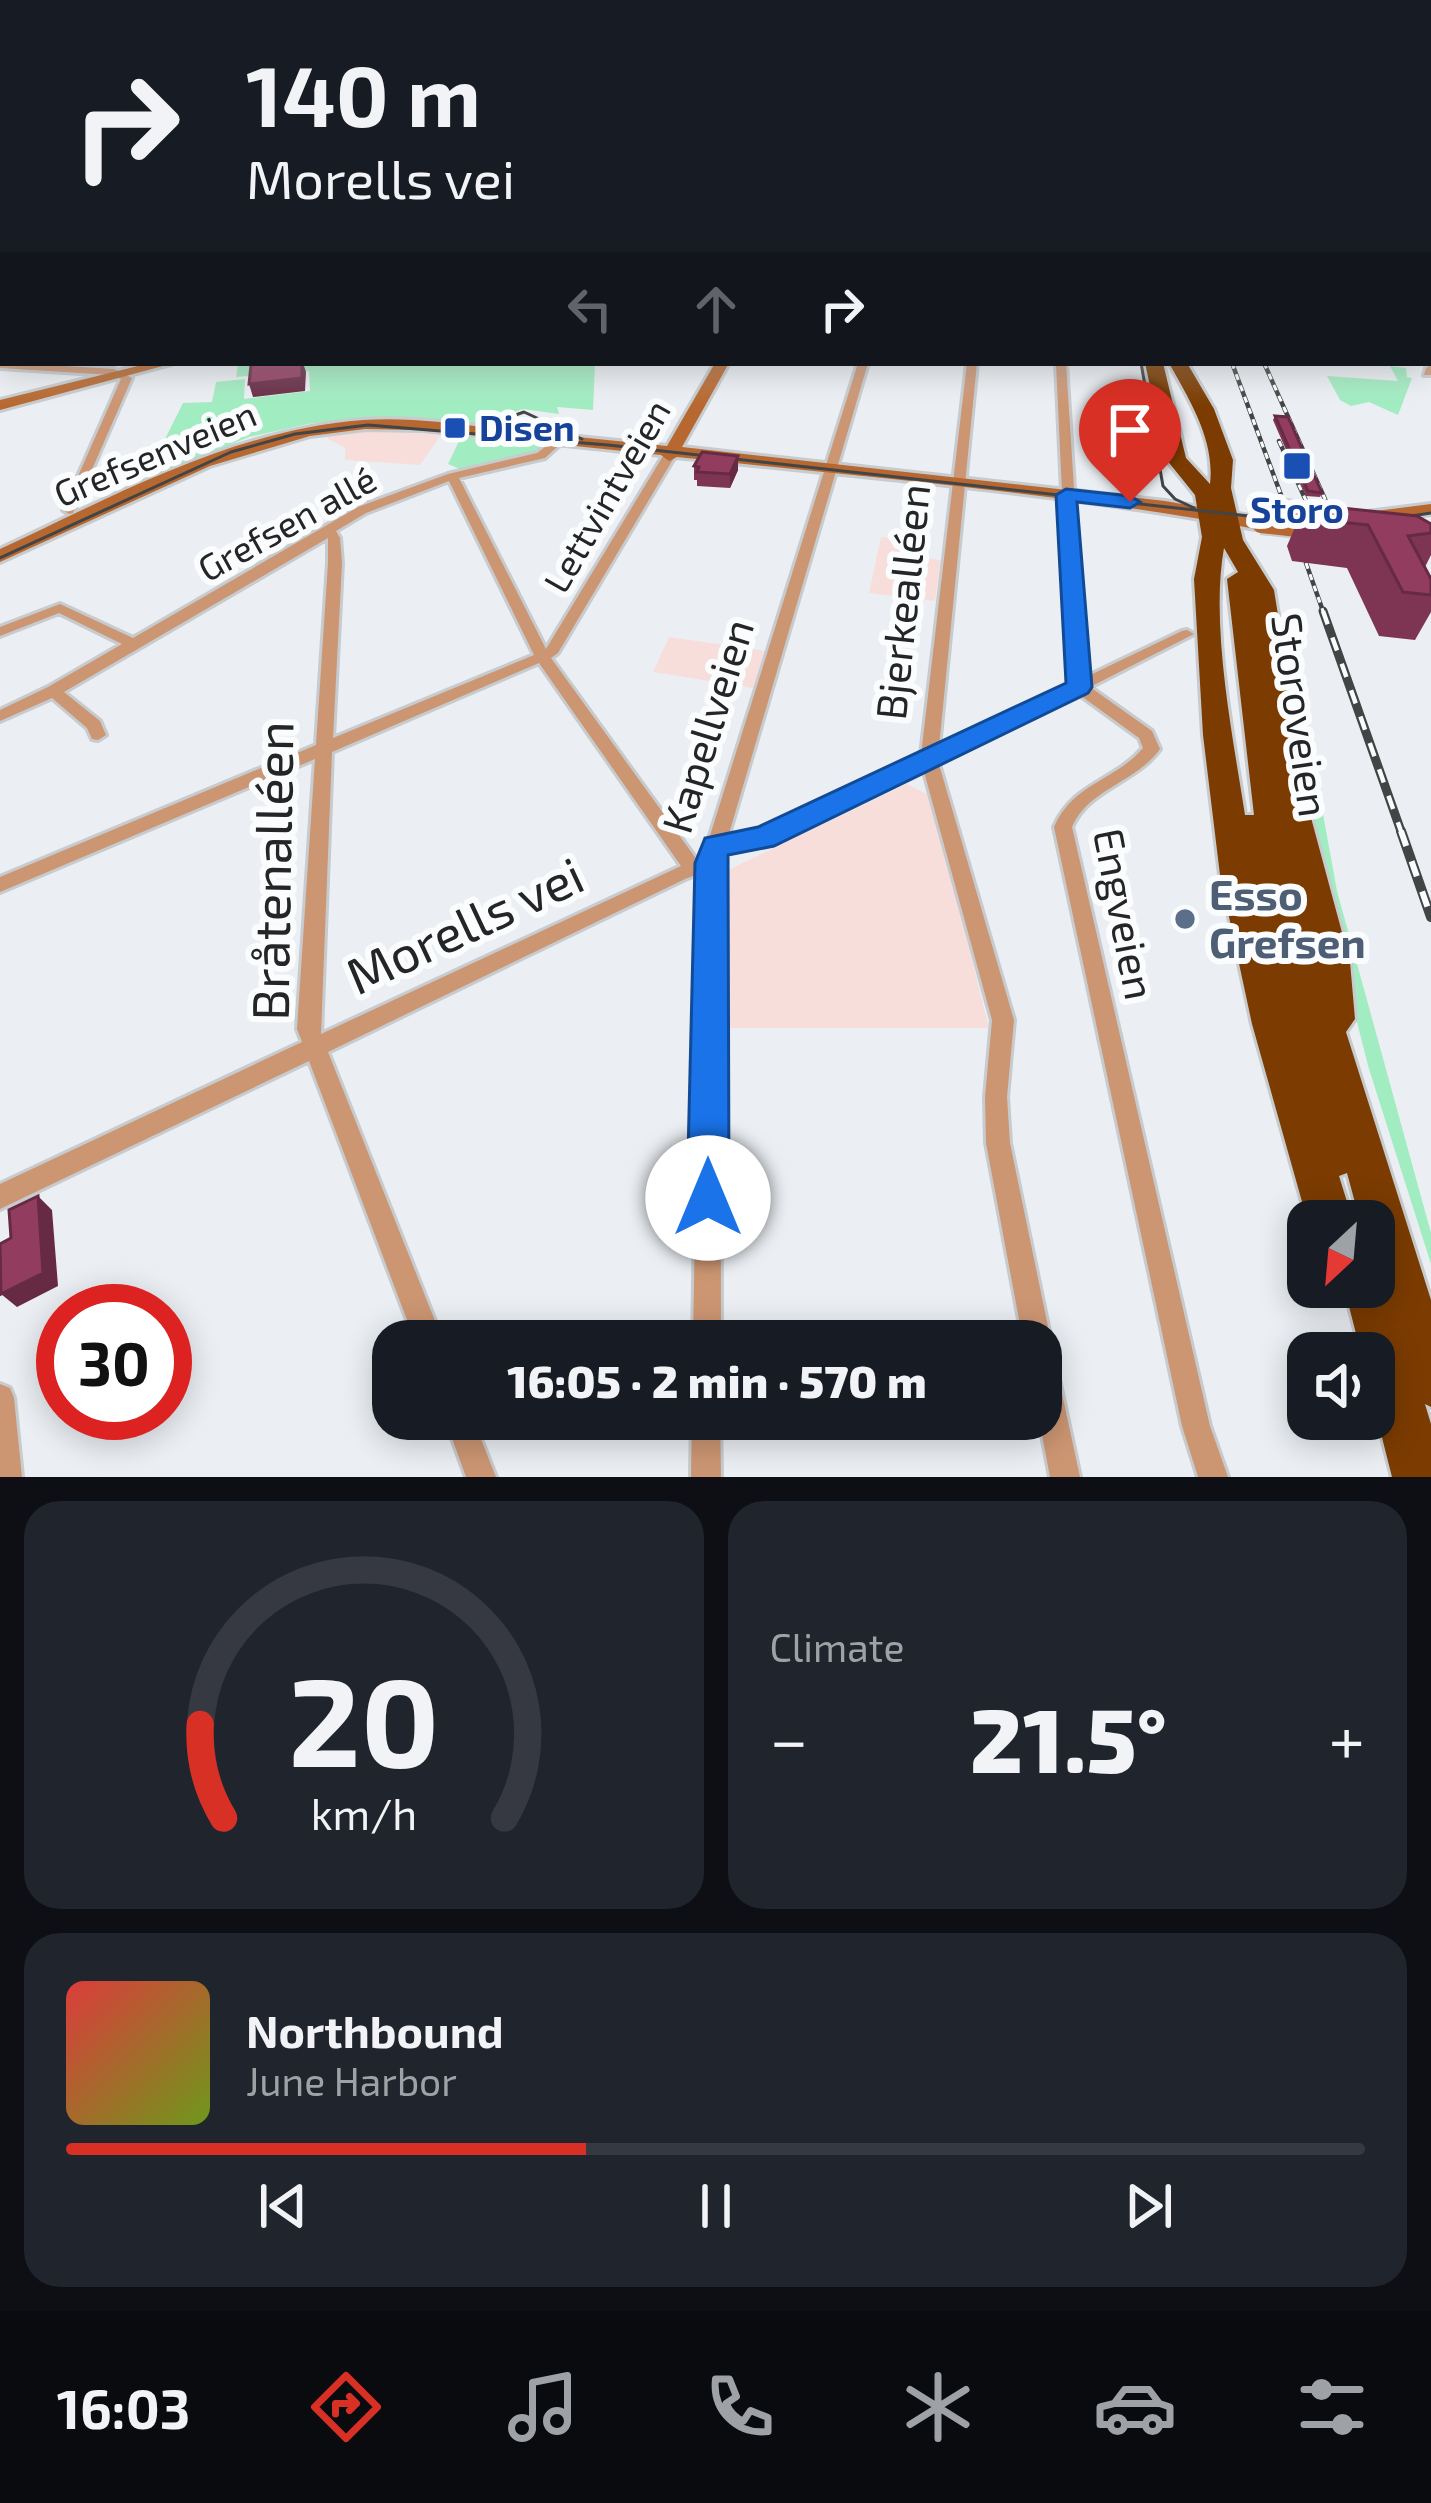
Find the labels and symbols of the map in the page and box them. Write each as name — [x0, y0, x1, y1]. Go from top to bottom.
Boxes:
pin — [1079, 379, 1181, 502]
street label: Grefsenveien — [47, 391, 262, 515]
street label: Lettvintveien — [533, 391, 678, 599]
place label: Disen — [479, 405, 575, 448]
marker: Disen — [442, 415, 468, 441]
marker: Storo — [1281, 450, 1313, 482]
street label: Grefsen allé — [190, 456, 383, 589]
street label: Bjerkealléen — [864, 481, 939, 722]
place label: Storo — [1250, 487, 1344, 530]
street label: Storoveien — [1263, 610, 1341, 820]
street label: Kapellveien — [650, 613, 762, 838]
street label: Bråtenalléen — [237, 721, 304, 1021]
street label: Engveien — [1085, 824, 1167, 1003]
street label: Morells vei — [336, 842, 592, 1005]
place label: Esso Grefsen — [1209, 868, 1366, 966]
marker: Esso Grefsen — [1172, 906, 1198, 932]
position arrow — [645, 1135, 771, 1261]
north arrow — [1287, 1200, 1395, 1308]
speed limit sign: 30 — [36, 1284, 192, 1440]

